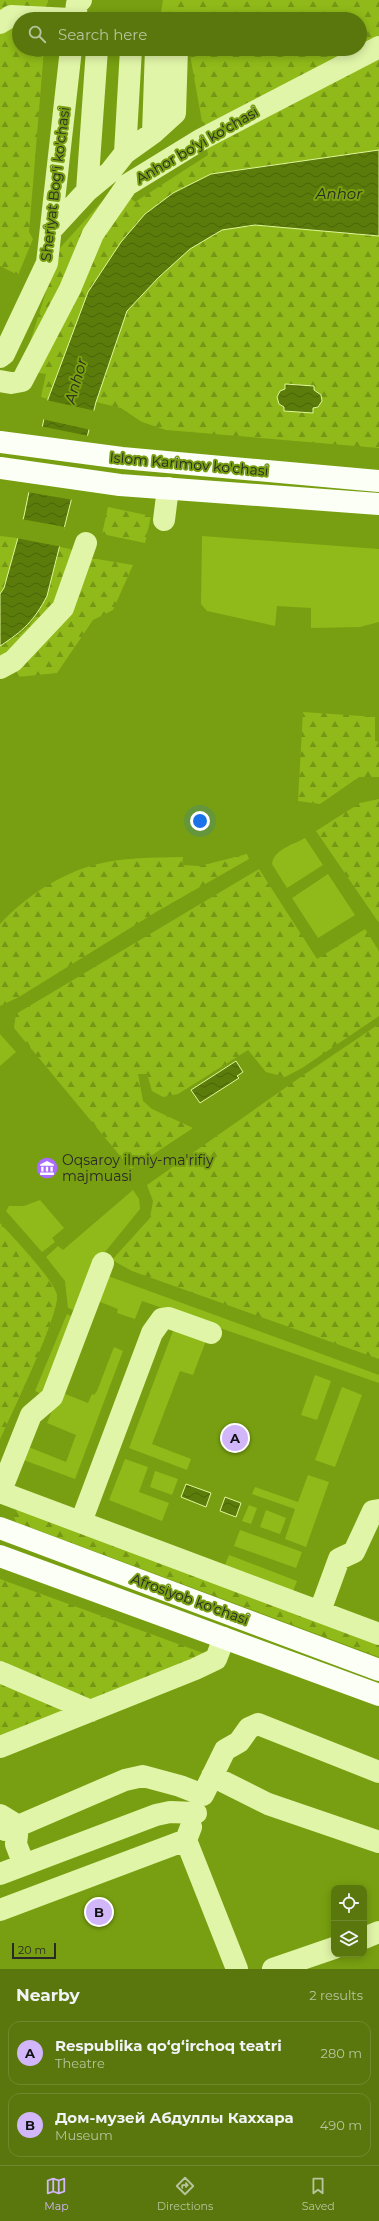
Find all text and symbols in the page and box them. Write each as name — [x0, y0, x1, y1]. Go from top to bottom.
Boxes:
search box — [12, 12, 367, 56]
icon: search — [26, 23, 48, 45]
text: Search here — [58, 25, 147, 44]
street label: Anhor bo‘yi ko‘chasi — [132, 103, 262, 187]
street label: Sheriyat Bog'i ko'chasi — [37, 106, 73, 262]
water label: Anhor — [315, 184, 363, 203]
water label: Anhor — [60, 355, 91, 407]
street label: Islom Karimov ko'chasi — [109, 448, 269, 480]
your location — [190, 811, 210, 831]
place label: Oqsaroy ilmiy-ma'rifiy majmuasi — [62, 1151, 214, 1185]
museum icon: Oqsaroy ilmiy-ma'rifiy majmuasi — [34, 1155, 60, 1181]
pin: A — [222, 1423, 248, 1453]
street label: Afrosiyob ko'chasi — [129, 1569, 251, 1629]
map controls — [331, 1885, 367, 1957]
button: locate — [331, 1885, 367, 1921]
pin: B — [86, 1897, 112, 1927]
button: layers — [331, 1921, 367, 1957]
scale bar — [12, 1941, 56, 1960]
text: 20 m — [18, 1943, 46, 1957]
text: Nearby — [16, 1985, 80, 2005]
text: 2 results — [309, 1987, 363, 2003]
text: Respublika qo‘g‘irchoq teatri — [55, 2036, 282, 2055]
text: A — [25, 2045, 35, 2061]
text: 280 m — [321, 2045, 362, 2061]
text: Theatre — [55, 2055, 105, 2071]
text: Дом-музей Абдуллы Каххара — [55, 2108, 294, 2127]
text: B — [25, 2117, 35, 2133]
text: 490 m — [320, 2117, 362, 2133]
text: Museum — [55, 2127, 113, 2143]
tab: Map — [44, 2175, 69, 2213]
tab: Directions — [157, 2175, 213, 2213]
tab: Saved — [302, 2175, 335, 2213]

